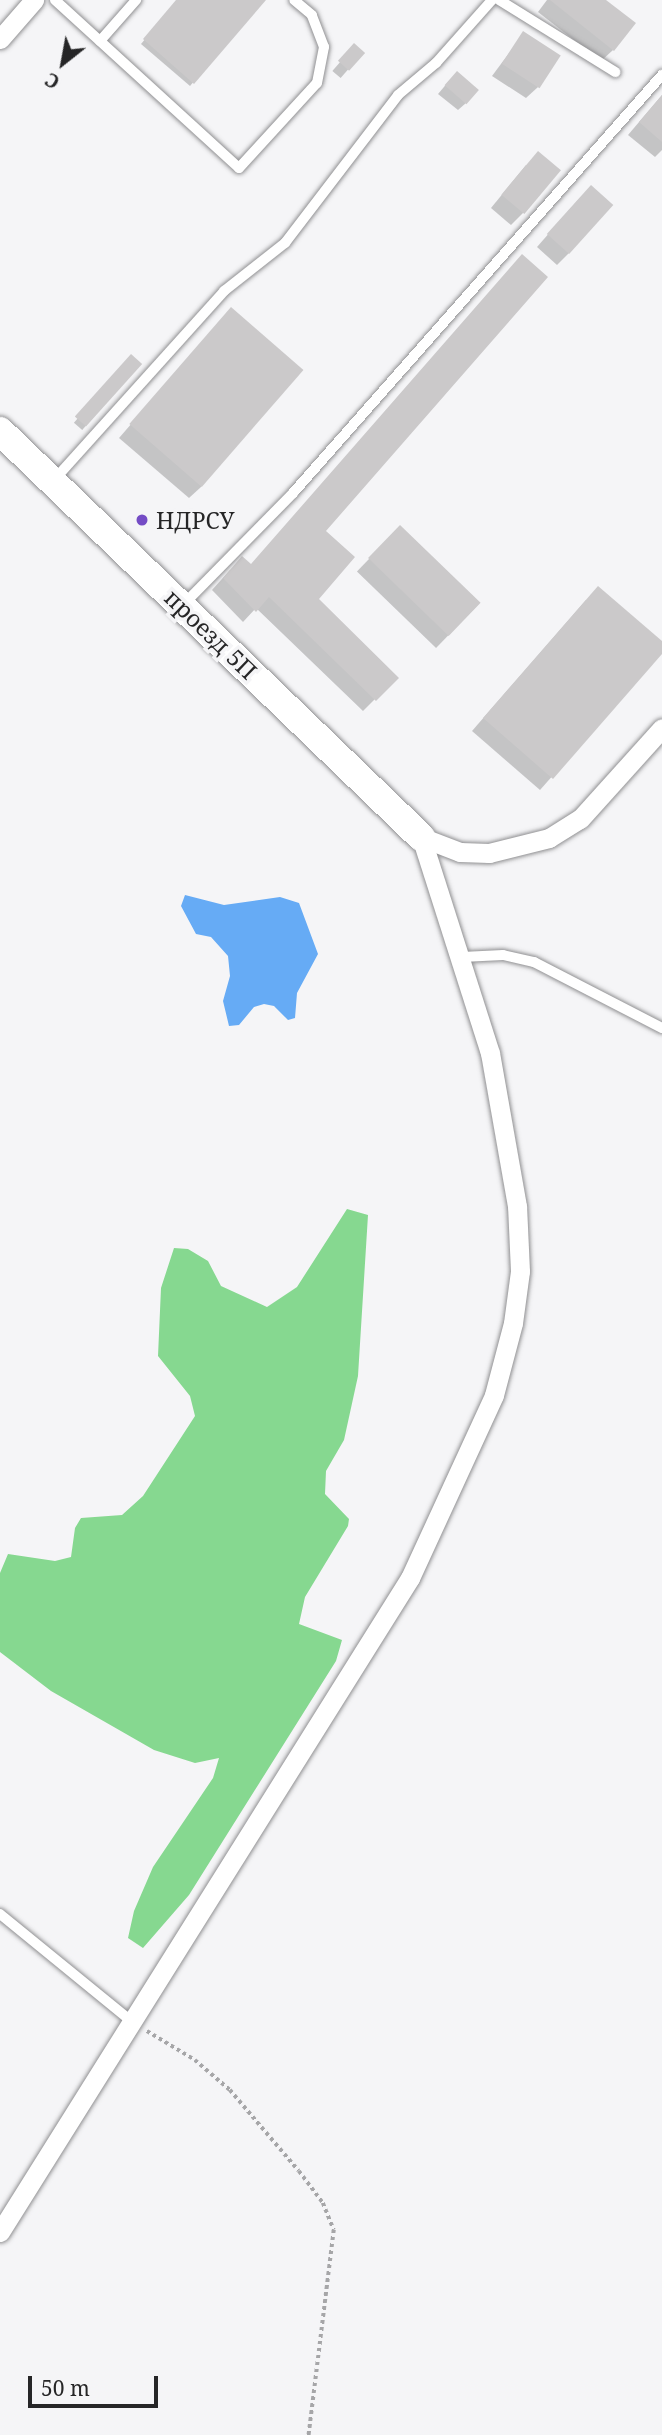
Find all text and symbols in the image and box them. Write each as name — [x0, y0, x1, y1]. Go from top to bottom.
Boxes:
north arrow — [28, 28, 98, 98]
text: С — [40, 67, 64, 95]
place label: НДРСУ — [156, 506, 234, 534]
marker: НДРСУ — [134, 512, 150, 528]
street label: проезд 5П — [159, 583, 263, 685]
scale bar — [32, 2362, 161, 2406]
text: 50 m — [41, 2374, 90, 2402]

